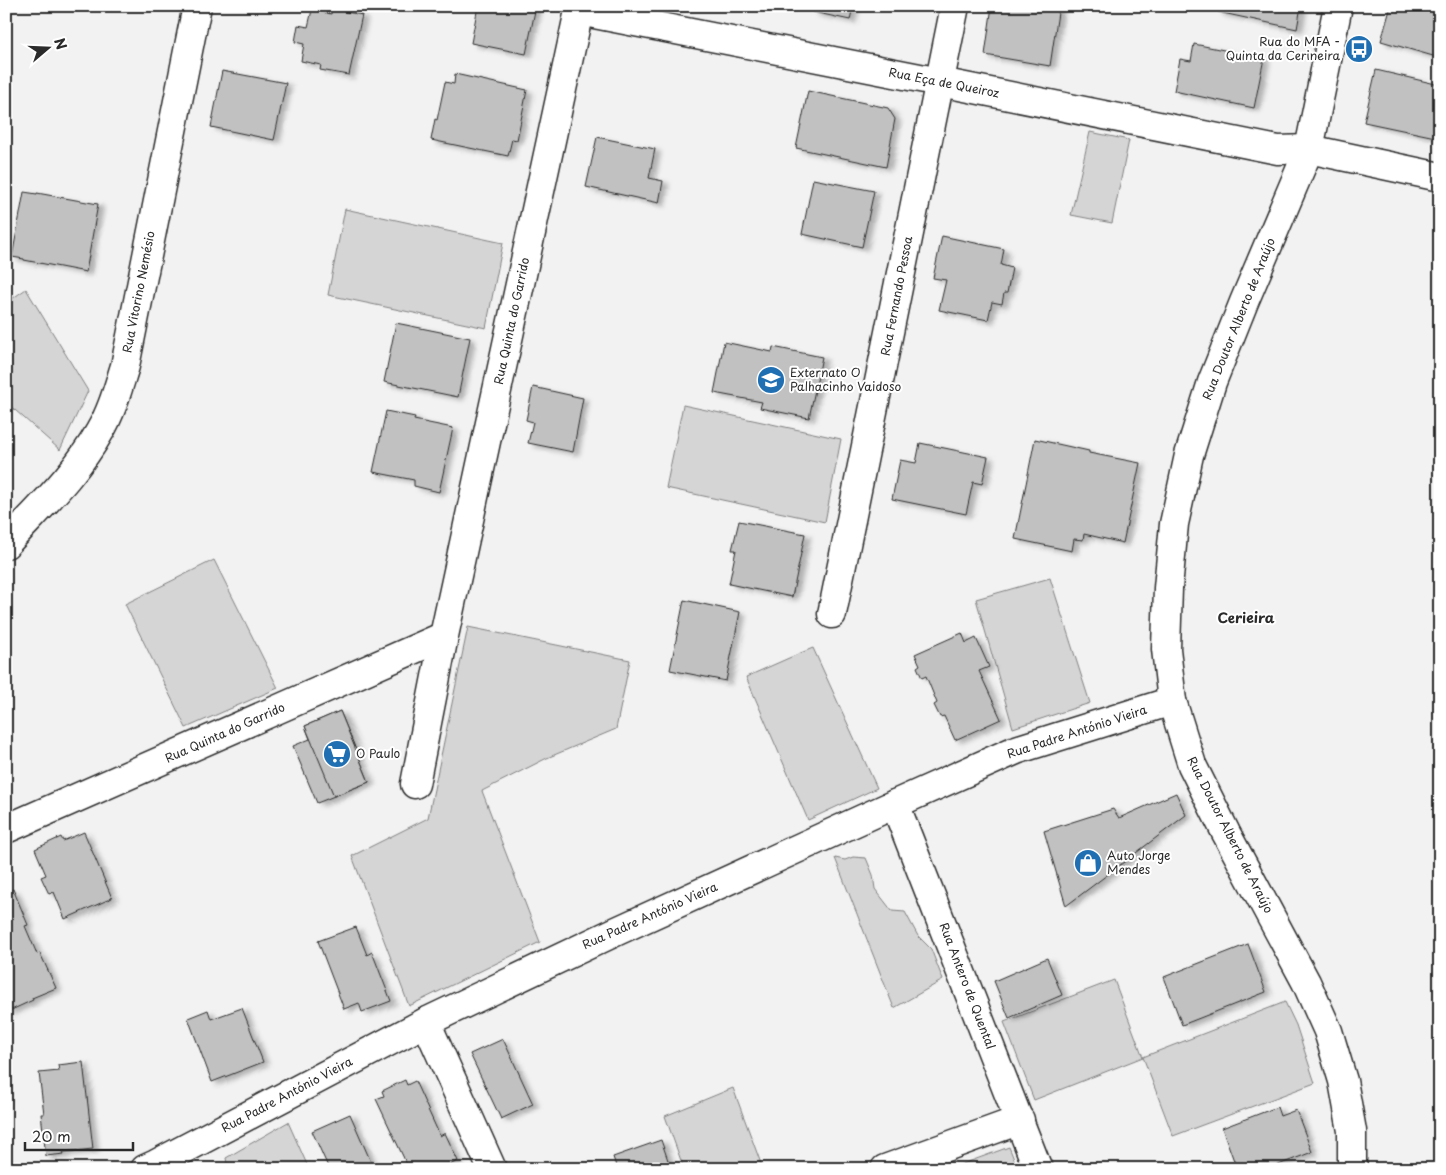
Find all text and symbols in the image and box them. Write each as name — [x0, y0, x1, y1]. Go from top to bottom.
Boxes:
north arrow — [22, 22, 72, 72]
place label: Rua do MFA - Quinta da Cerineira — [1226, 32, 1340, 64]
bus stop icon: Rua do MFA - Quinta da Cerineira — [1344, 34, 1374, 64]
text: N — [49, 35, 72, 52]
street label: Rua Eça de Queiroz — [887, 62, 1001, 102]
street label: Rua Vitorino Nemésio — [117, 229, 159, 354]
street label: Rua Fernando Pessoa — [876, 234, 917, 357]
street label: Rua Doutor Alberto de Araújo — [1197, 235, 1279, 402]
street label: Rua Quinta do Garrido — [489, 255, 533, 386]
place label: Externato O Palhacinho Vaidoso — [790, 363, 901, 395]
school or university icon: Externato O Palhacinho Vaidoso — [756, 365, 786, 395]
district label: Cerieira — [1217, 607, 1275, 628]
street label: Rua Quinta do Garrido — [162, 697, 288, 767]
street label: Rua Padre António Vieira — [1004, 700, 1149, 762]
supermarket icon: O Paulo — [322, 739, 352, 769]
place label: O Paulo — [356, 744, 400, 762]
street label: Rua Doutor Alberto de Araújo — [1183, 753, 1278, 916]
place label: Auto Jorge Mendes — [1107, 846, 1170, 878]
shop icon: Auto Jorge Mendes — [1073, 848, 1103, 878]
street label: Rua Padre António Vieira — [579, 877, 720, 953]
street label: Rua Antero de Quental — [935, 920, 1000, 1052]
street label: Rua Padre António Vieira — [218, 1052, 356, 1136]
scale bar — [25, 1120, 132, 1152]
text: 20 m — [32, 1124, 71, 1147]

